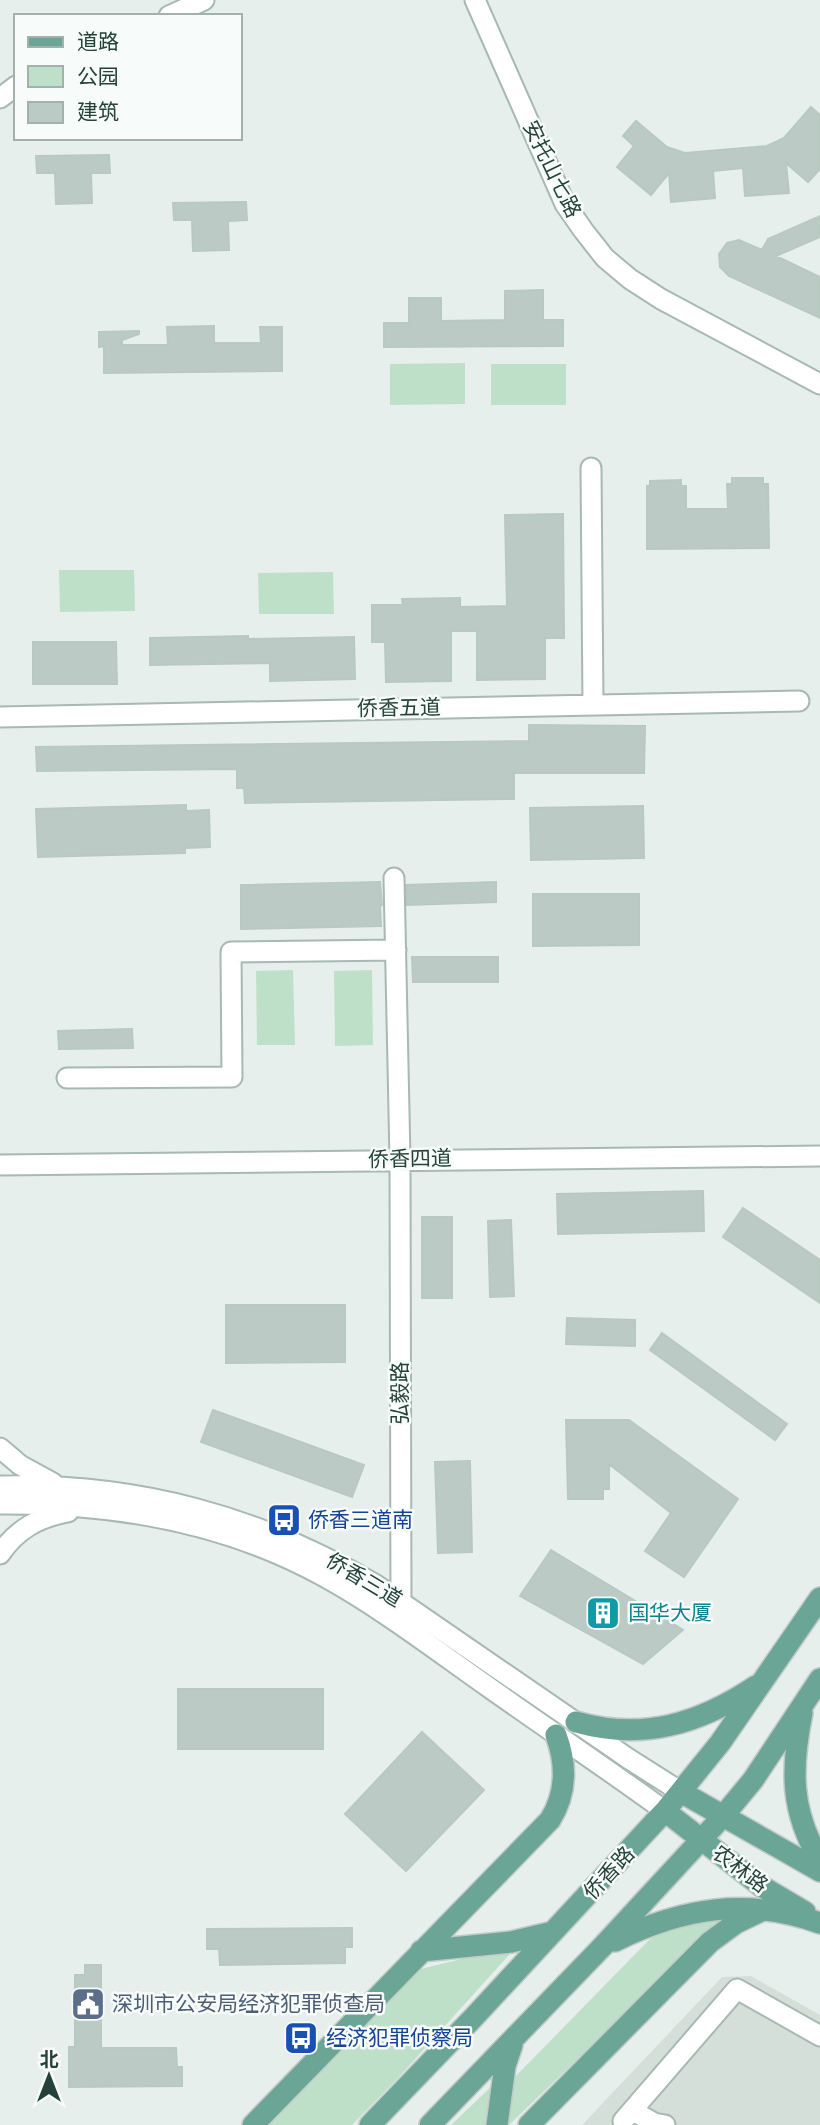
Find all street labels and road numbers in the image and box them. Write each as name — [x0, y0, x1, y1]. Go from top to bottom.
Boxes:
street label: 安托山七路 — [518, 117, 586, 221]
street label: 侨香五道 — [357, 695, 441, 721]
street label: 侨香四道 — [368, 1146, 452, 1172]
street label: 弘毅路 — [388, 1362, 412, 1425]
street label: 侨香三道 — [322, 1548, 406, 1612]
street label: 农林路 — [708, 1840, 772, 1898]
street label: 侨香路 — [579, 1842, 639, 1904]

